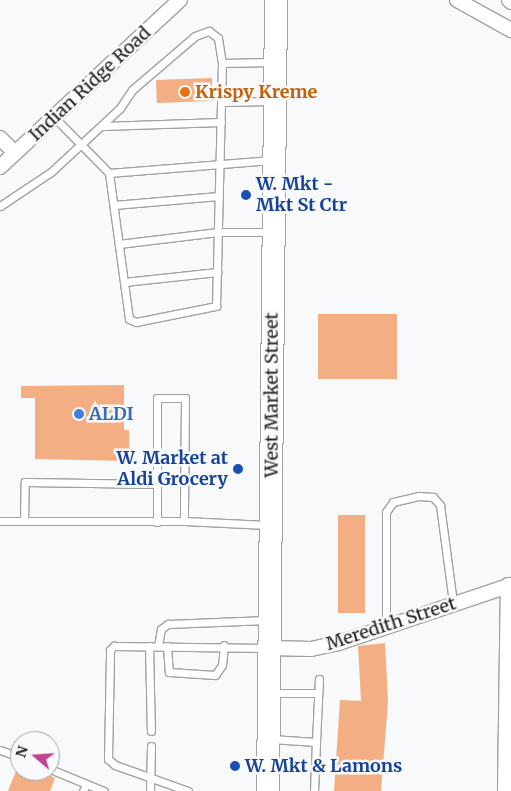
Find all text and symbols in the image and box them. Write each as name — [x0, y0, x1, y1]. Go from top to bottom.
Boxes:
street label: Indian Ridge Road — [25, 22, 155, 146]
place label: Krispy Kreme — [195, 81, 317, 103]
marker: Krispy Kreme — [179, 86, 191, 98]
place label: W. Mkt - Mkt St Ctr — [256, 174, 347, 216]
marker: W. Mkt - Mkt St Ctr — [240, 189, 252, 201]
street label: West Market Street — [261, 312, 283, 478]
place label: ALDI — [89, 403, 134, 425]
marker: ALDI — [73, 408, 85, 420]
place label: W. Market at Aldi Grocery — [116, 448, 228, 490]
marker: W. Market at Aldi Grocery — [232, 463, 244, 475]
street label: Meredith Street — [323, 593, 459, 655]
north arrow — [10, 731, 60, 781]
text: N — [11, 744, 32, 760]
place label: W. Mkt & Lamons — [245, 755, 402, 777]
marker: W. Mkt & Lamons — [229, 760, 241, 772]

